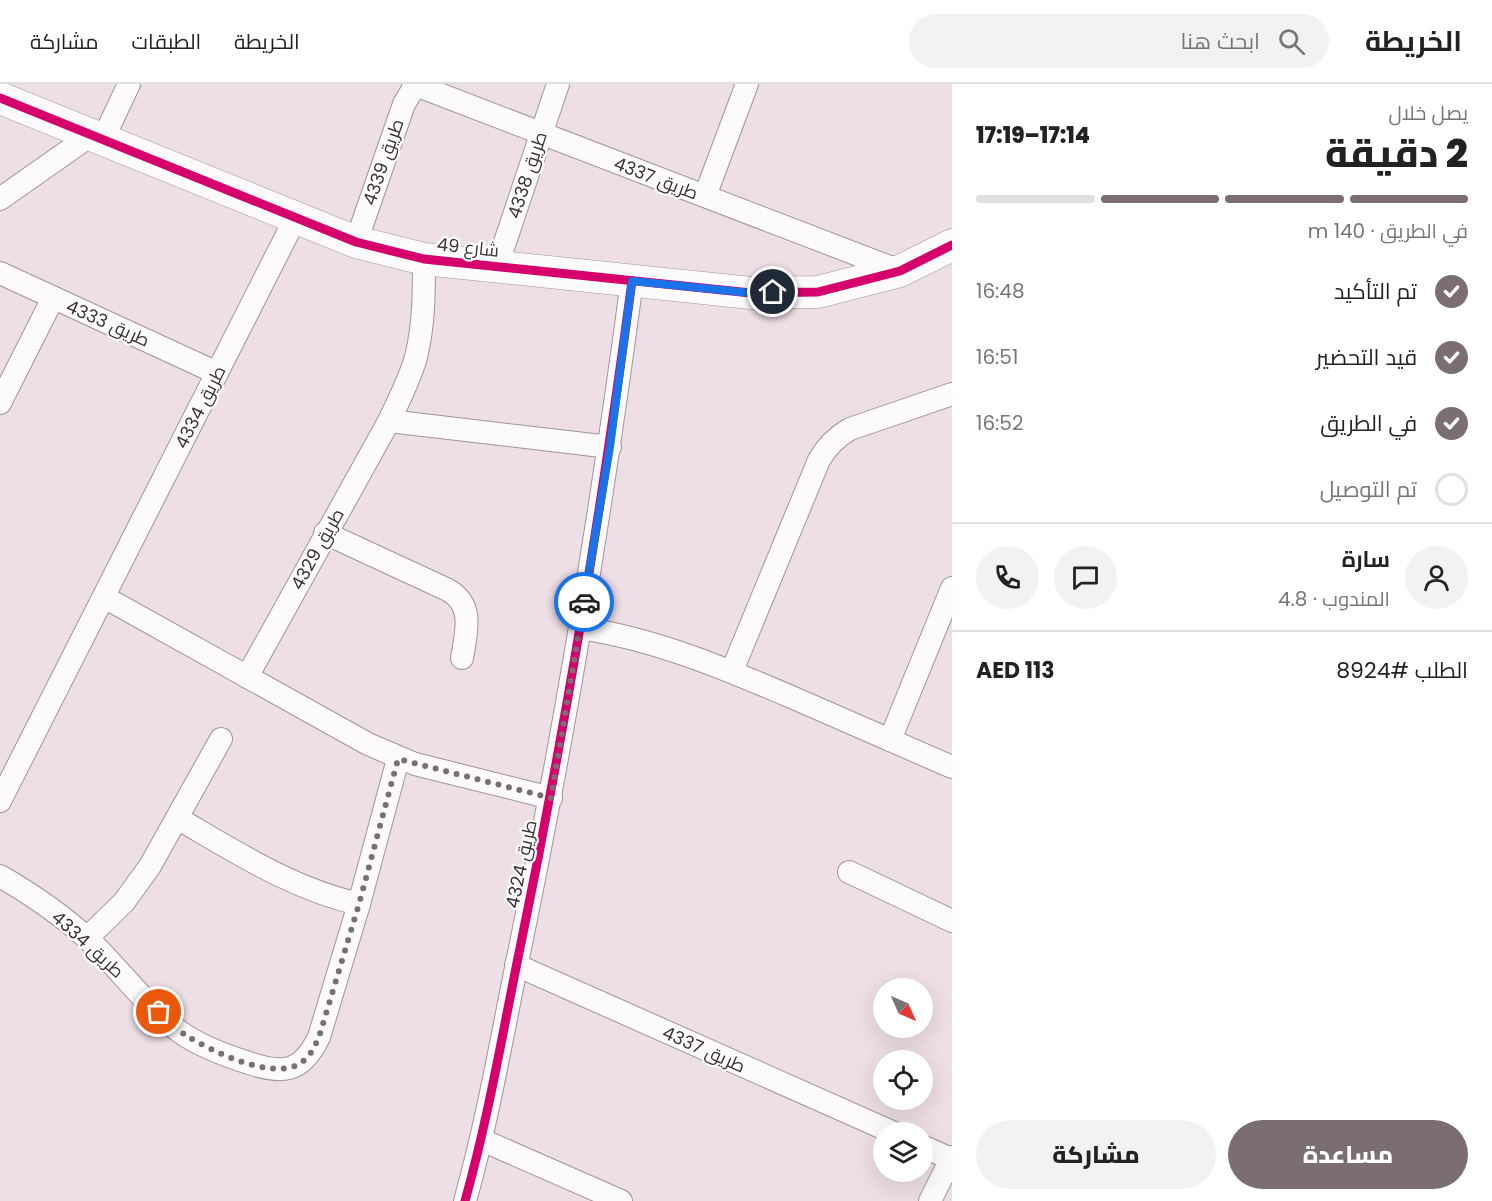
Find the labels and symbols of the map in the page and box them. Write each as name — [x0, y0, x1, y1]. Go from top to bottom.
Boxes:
street label: طريق 4339 — [357, 115, 409, 209]
street label: طريق 4338 — [501, 128, 553, 222]
street label: طريق 4337 — [610, 151, 702, 205]
street label: شارع 49 — [436, 231, 500, 263]
pin — [747, 266, 798, 317]
street label: طريق 4333 — [62, 293, 154, 353]
street label: طريق 4334 — [168, 361, 232, 453]
street label: طريق 4329 — [284, 504, 350, 594]
courier — [554, 572, 614, 632]
street label: طريق 4324 — [499, 818, 543, 910]
street label: طريق 4334 — [46, 905, 130, 983]
north arrow — [873, 978, 933, 1038]
pin — [133, 986, 184, 1037]
street label: طريق 4337 — [659, 1020, 749, 1078]

